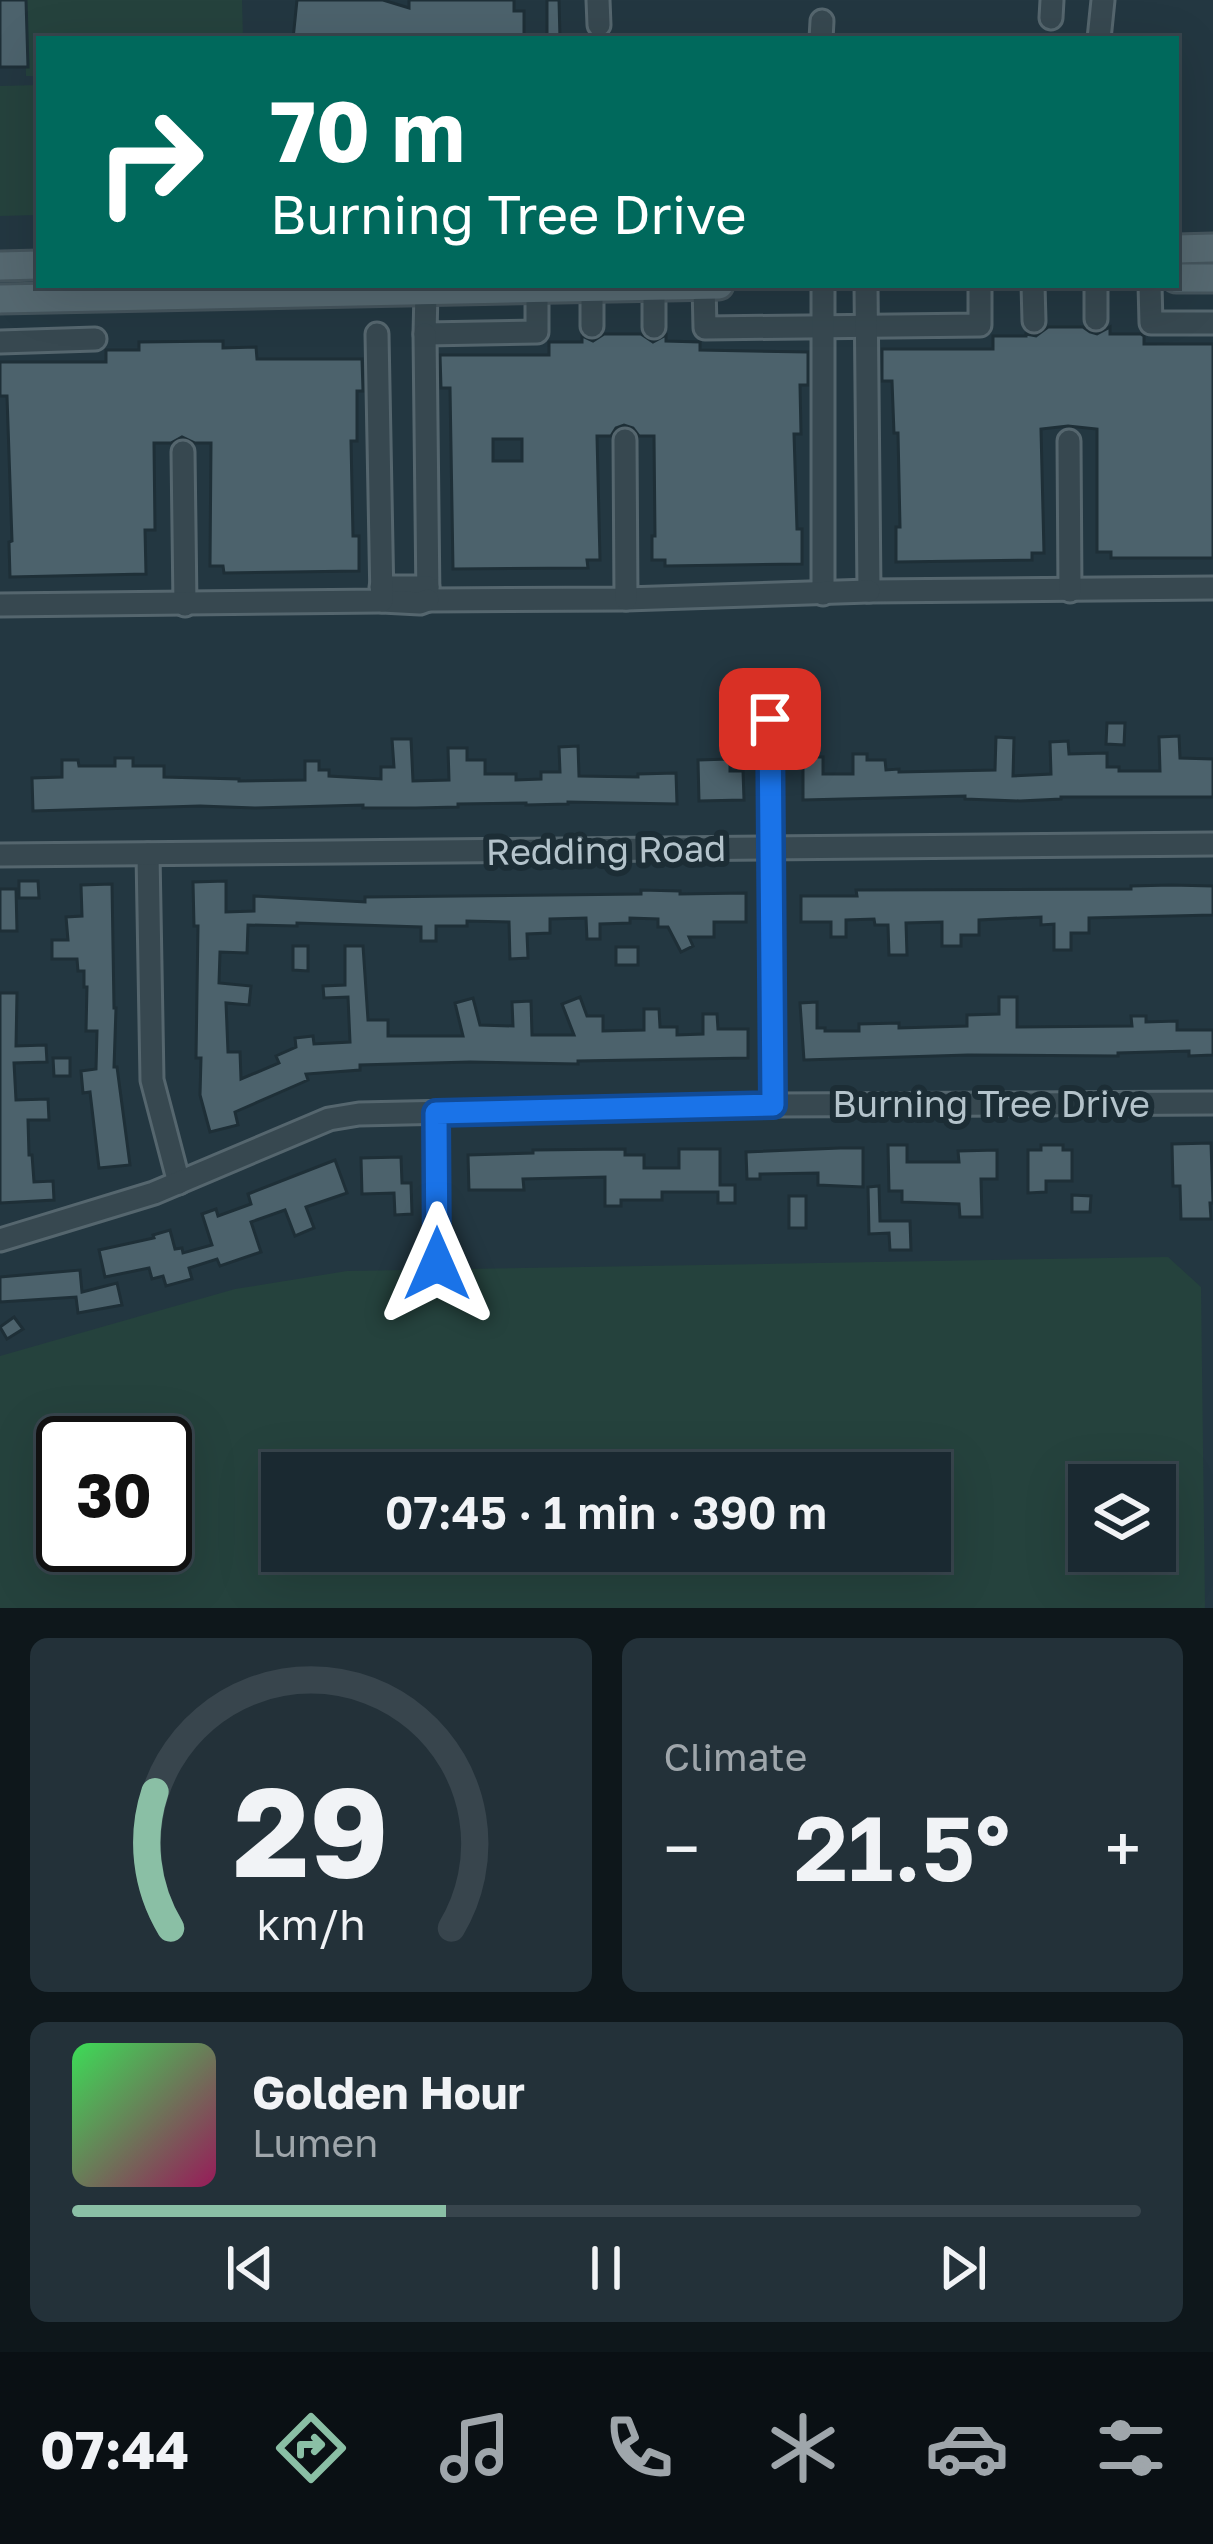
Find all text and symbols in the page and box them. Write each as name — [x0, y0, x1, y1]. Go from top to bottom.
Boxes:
text: 70 m — [270, 80, 465, 180]
icon: right — [72, 84, 228, 240]
text: Burning Tree Drive — [270, 181, 747, 246]
pin — [719, 668, 821, 770]
icon: arrive — [737, 686, 803, 752]
street label: Redding Road — [485, 826, 727, 873]
street label: Burning Tree Drive — [832, 1082, 1150, 1125]
position arrow — [374, 1201, 500, 1327]
speed limit sign: 30 — [36, 1416, 192, 1572]
map controls — [1068, 1464, 1176, 1572]
button: layers — [1068, 1464, 1176, 1572]
text: 07:45 · 1 min · 390 m — [385, 1485, 827, 1539]
text: Climate — [664, 1733, 807, 1780]
text: 29 — [233, 1755, 388, 1904]
text: 21.5° — [794, 1793, 1010, 1901]
text: − — [664, 1808, 700, 1888]
text: + — [1105, 1808, 1141, 1888]
text: km/h — [256, 1898, 365, 1949]
text: Golden Hour — [252, 2065, 525, 2119]
text: Lumen — [252, 2119, 378, 2166]
icon: previous — [217, 2235, 283, 2301]
icon: pause — [573, 2235, 639, 2301]
icon: next — [930, 2235, 996, 2301]
icon: directions — [269, 2406, 353, 2490]
icon: music — [433, 2406, 517, 2490]
icon: phone — [597, 2406, 681, 2490]
icon: climate — [761, 2406, 845, 2490]
icon: car — [925, 2406, 1009, 2490]
icon: filters — [1089, 2406, 1173, 2490]
text: 07:44 — [40, 2416, 189, 2481]

